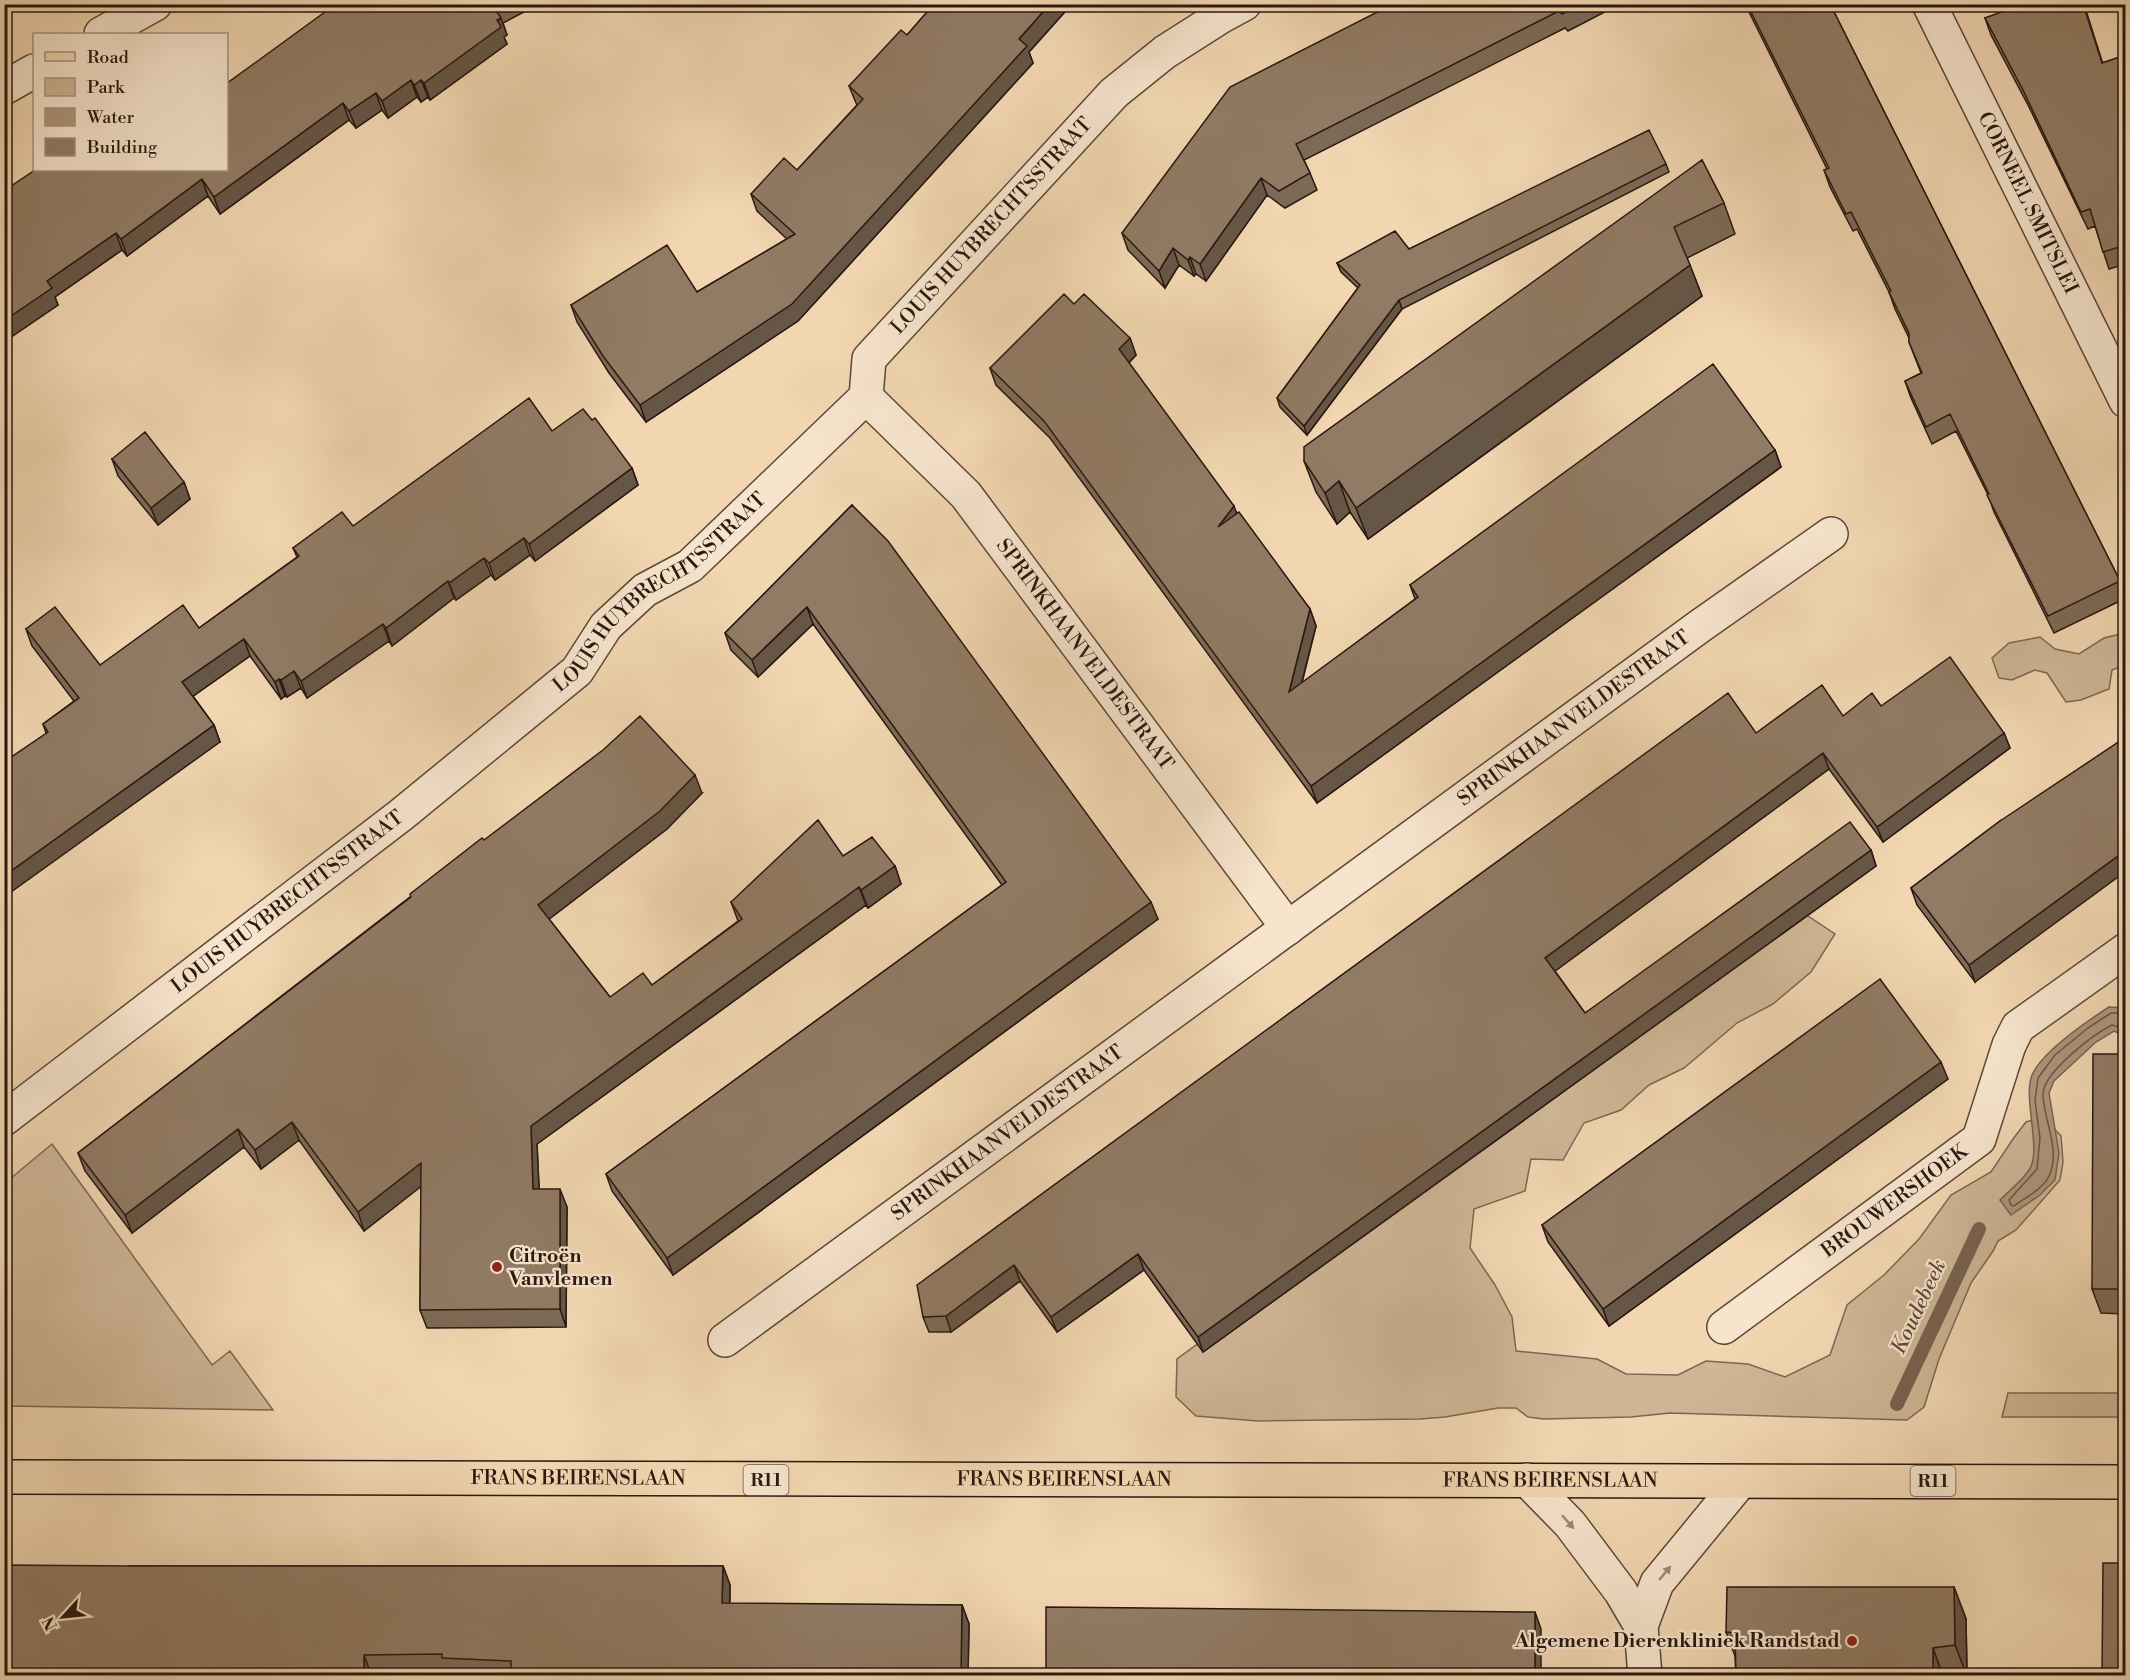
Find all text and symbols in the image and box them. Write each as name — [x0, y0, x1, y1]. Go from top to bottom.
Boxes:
legend — [33, 33, 228, 171]
text: Road — [87, 46, 130, 69]
text: Park — [87, 76, 126, 99]
text: Water — [86, 106, 135, 129]
street label: CORNEEL SMITSLEI — [1972, 108, 2084, 298]
street label: LOUIS HUYBRECHTSSTRAAT — [885, 112, 1098, 340]
text: Building — [86, 136, 158, 159]
street label: LOUIS HUYBRECHTSSTRAAT — [548, 487, 772, 698]
street label: SPRINKHAANVELDESTRAAT — [991, 534, 1179, 775]
street label: SPRINKHAANVELDESTRAAT — [1453, 625, 1695, 812]
street label: LOUIS HUYBRECHTSSTRAAT — [166, 805, 409, 999]
street label: SPRINKHAANVELDESTRAAT — [886, 1040, 1129, 1227]
street label: BROUWERSHOEK — [1816, 1138, 1974, 1264]
place label: Citroën Vanvlemen — [508, 1244, 613, 1292]
water label: Koudebeek — [1886, 1256, 1952, 1358]
marker: Citroën Vanvlemen — [490, 1260, 504, 1274]
road number: R11 — [744, 1465, 789, 1495]
street label: FRANS BEIRENSLAAN — [470, 1466, 686, 1491]
road number: R11 — [1910, 1466, 1956, 1496]
street label: FRANS BEIRENSLAAN — [956, 1467, 1172, 1492]
street label: FRANS BEIRENSLAAN — [1442, 1468, 1658, 1493]
one-way arrow — [1561, 1515, 1575, 1530]
one-way arrow — [1659, 1565, 1672, 1581]
north arrow — [33, 1587, 93, 1647]
text: N — [39, 1613, 62, 1634]
place label: Algemene Dierenkliniek Randstad — [1514, 1629, 1840, 1654]
marker: Algemene Dierenkliniek Randstad — [1845, 1634, 1859, 1648]

